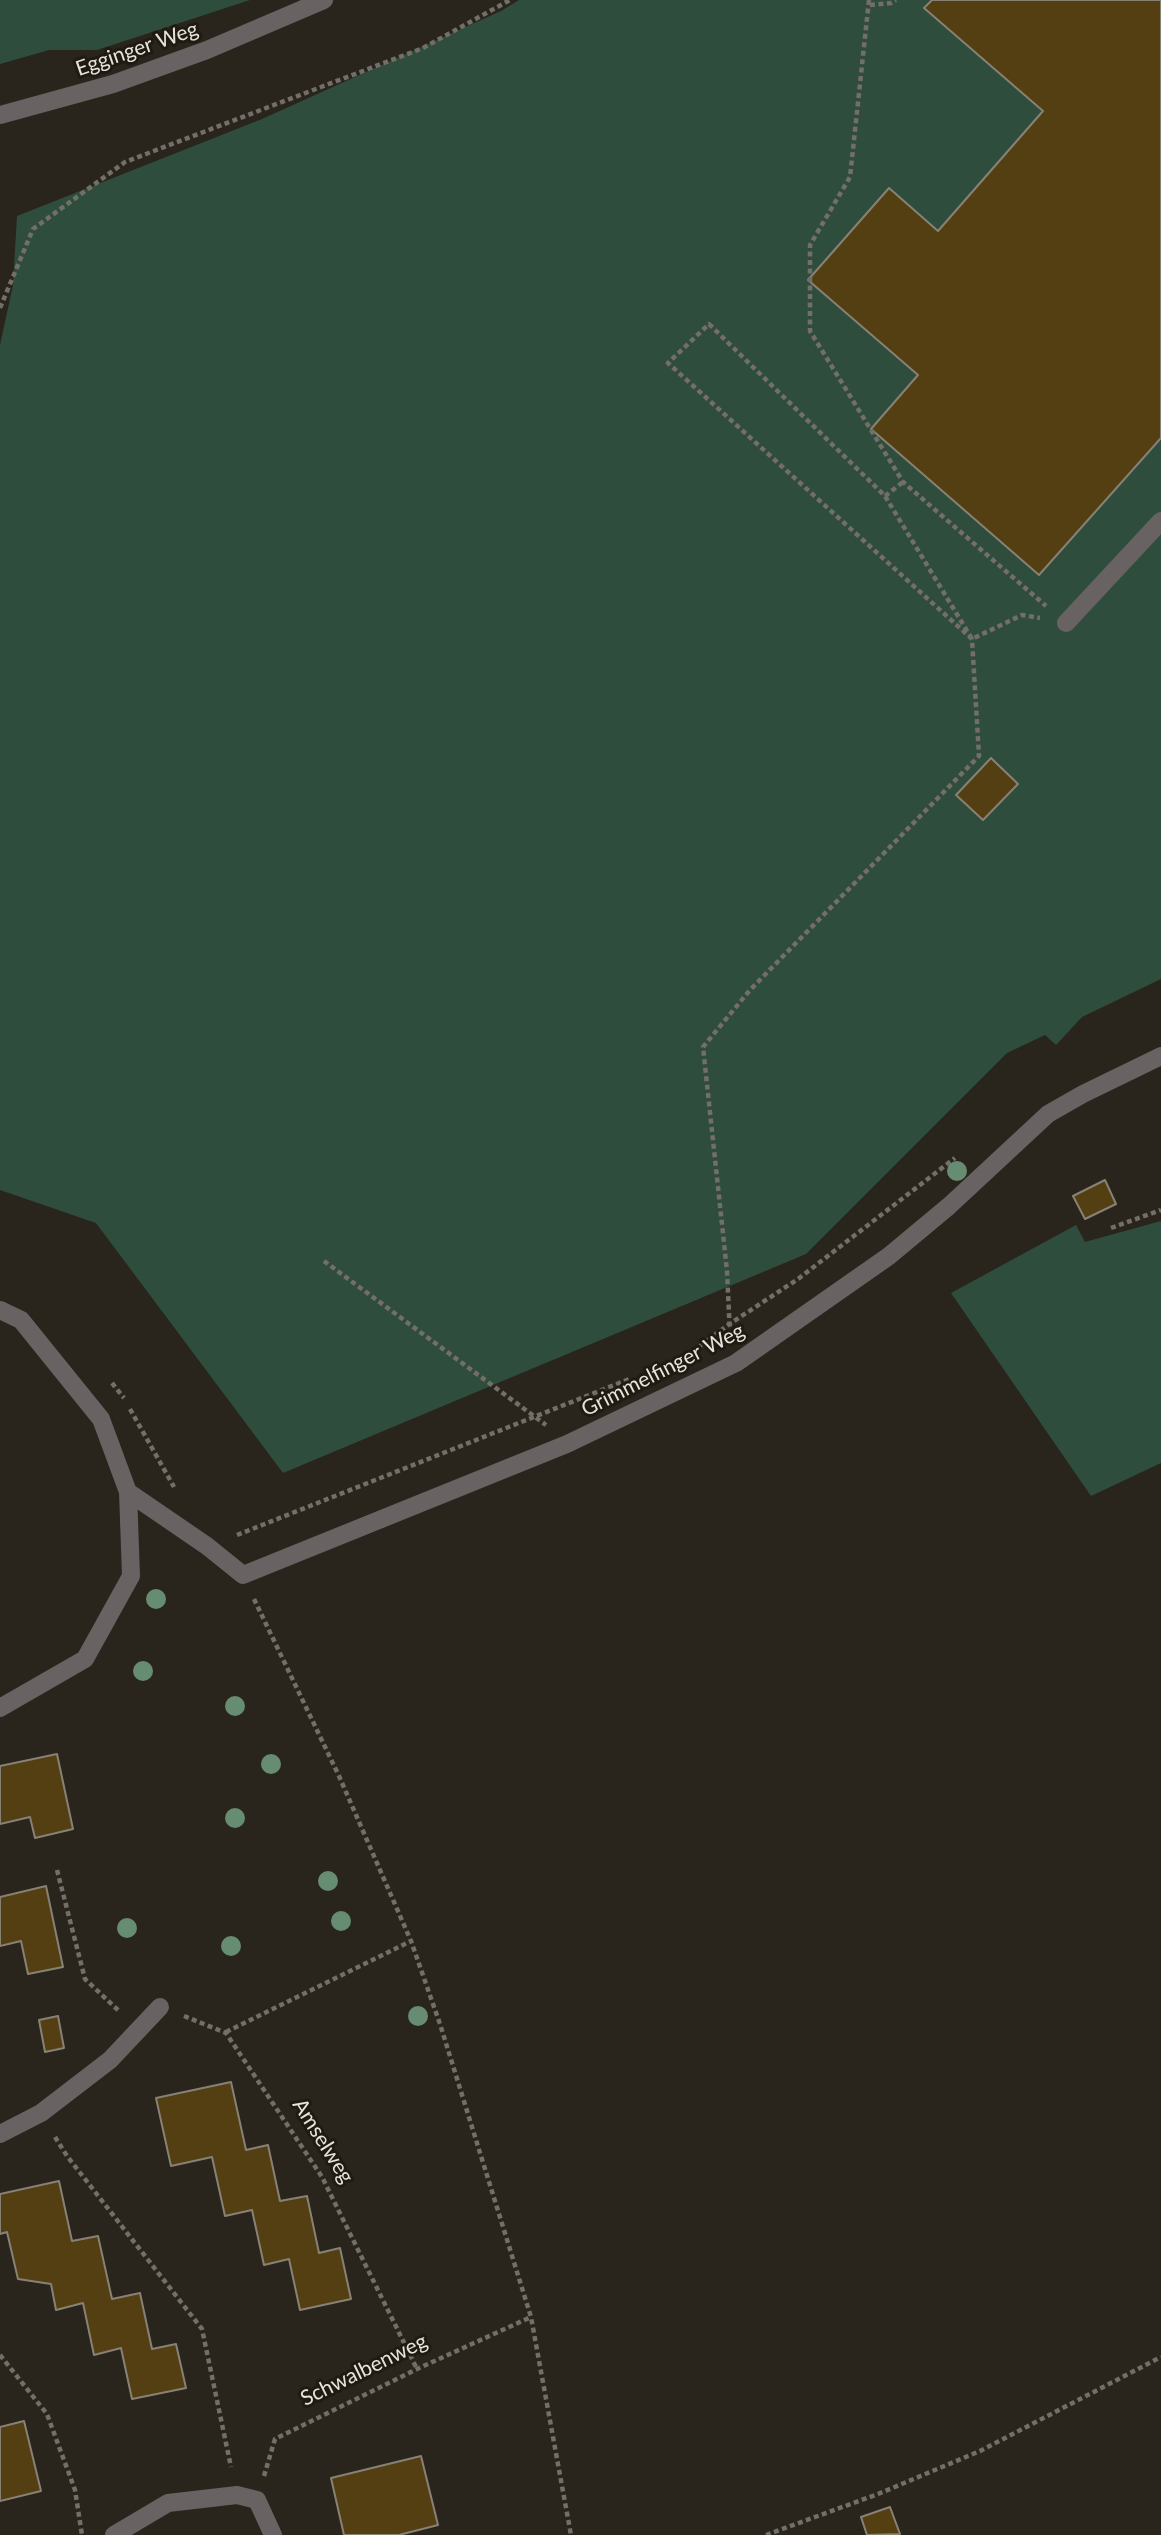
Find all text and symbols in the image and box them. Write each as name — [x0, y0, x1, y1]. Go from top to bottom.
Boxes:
street label: Egginger Weg — [72, 16, 202, 82]
street label: Grimmelfinger Weg — [577, 1318, 749, 1422]
street label: Amselweg — [287, 2094, 359, 2188]
street label: Schwalbenweg — [297, 2329, 431, 2411]

